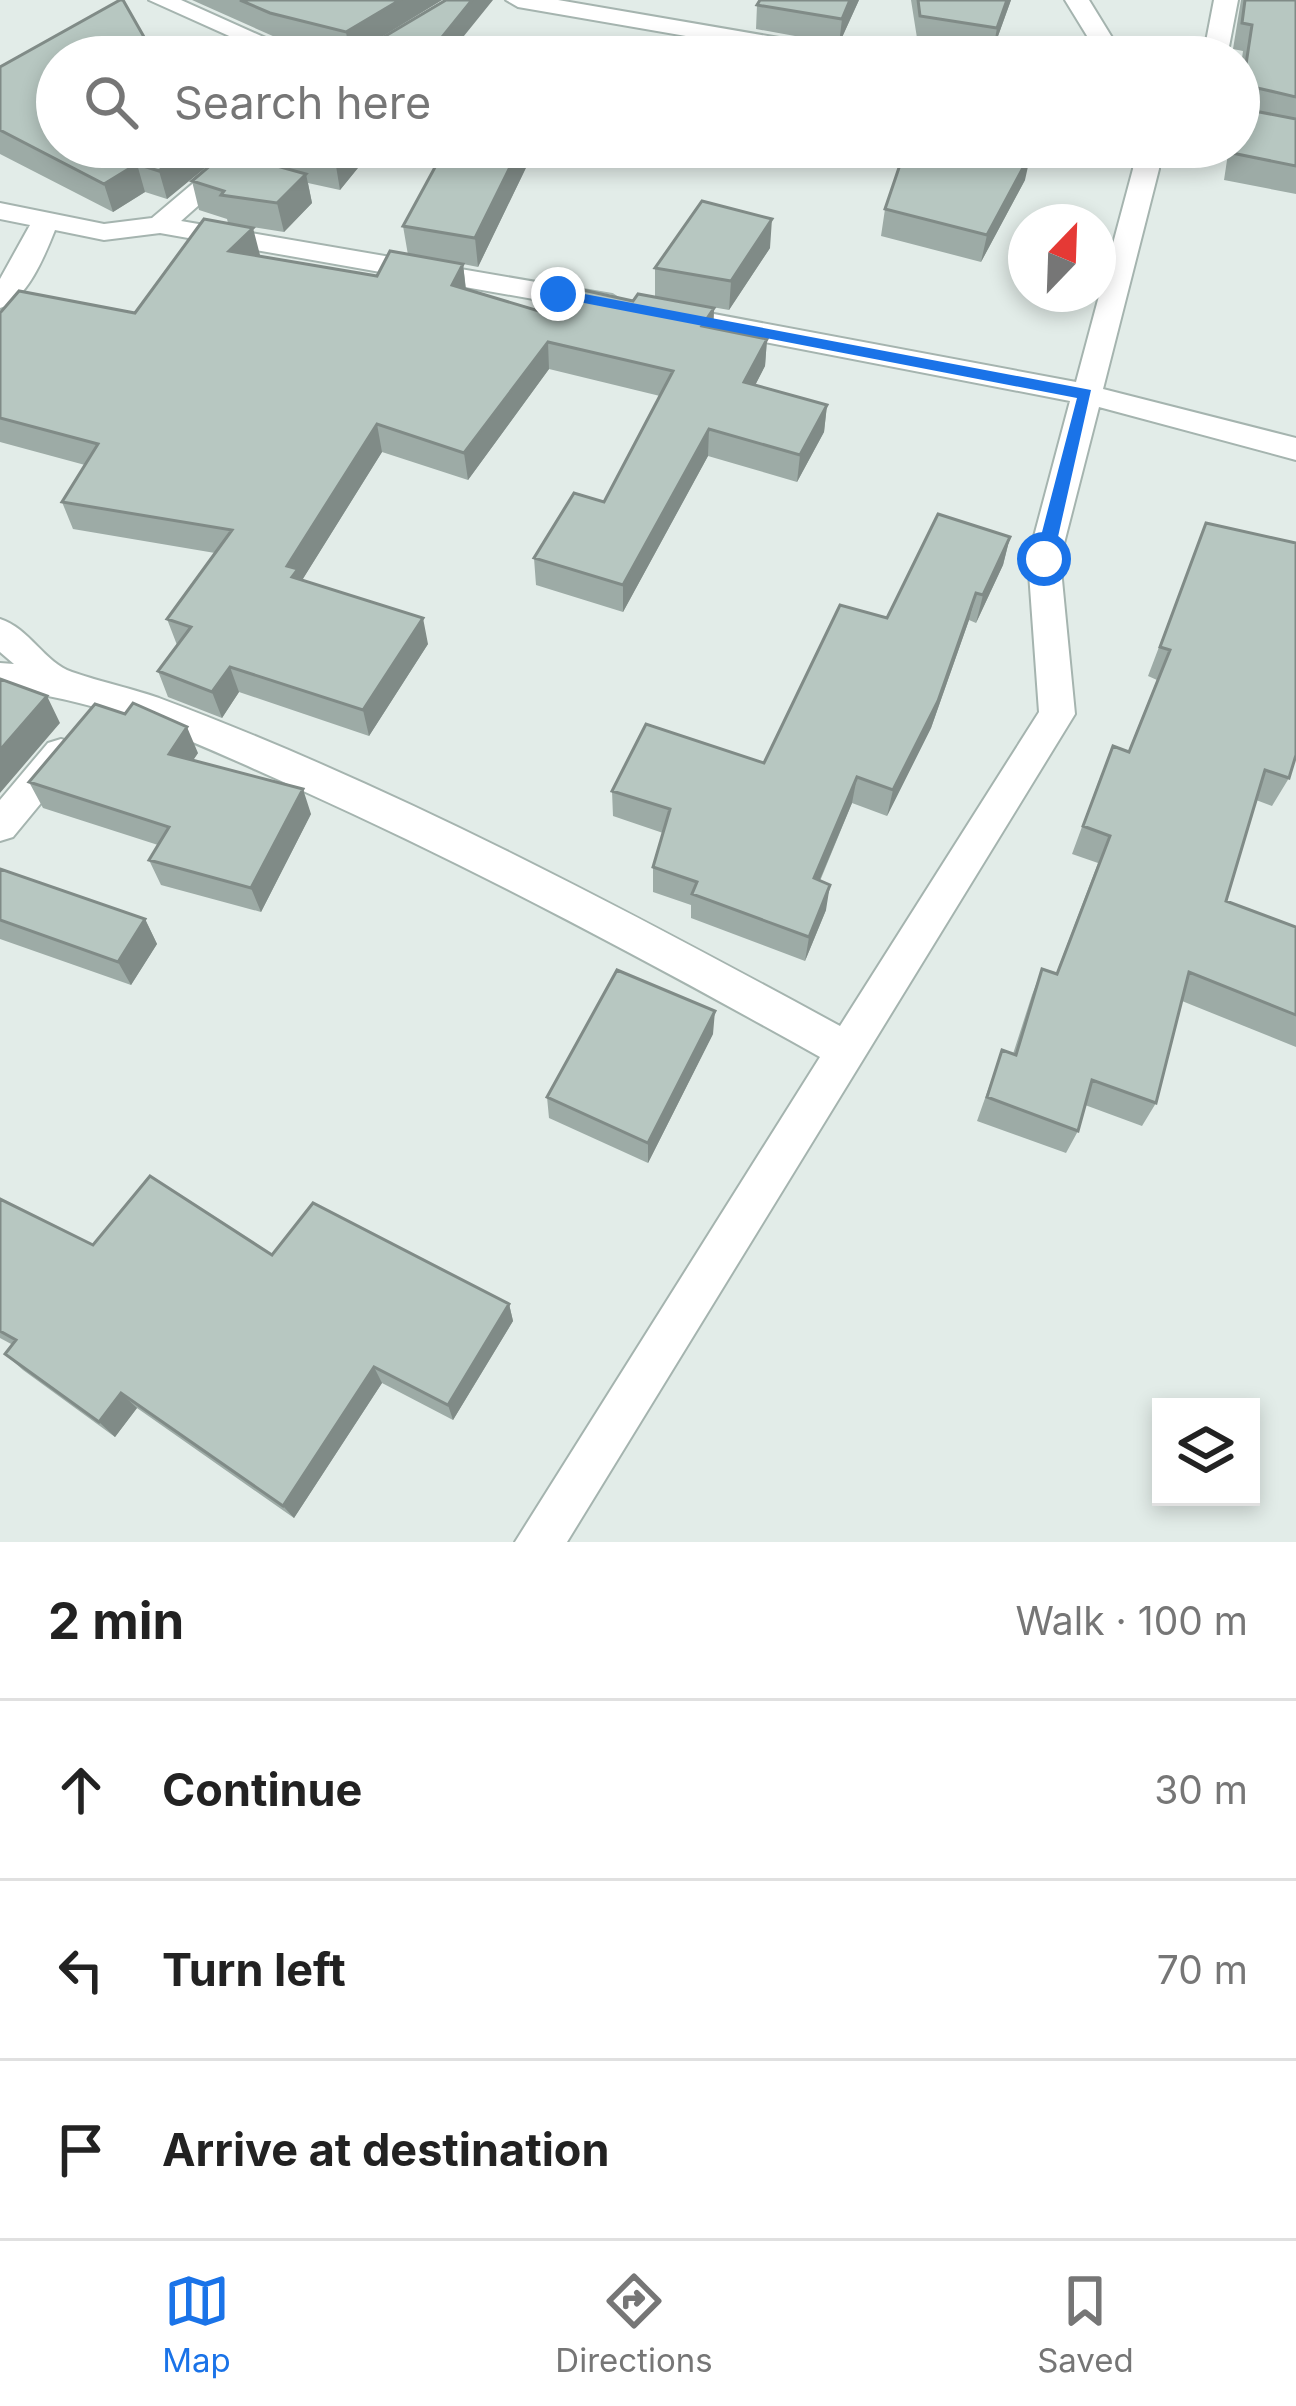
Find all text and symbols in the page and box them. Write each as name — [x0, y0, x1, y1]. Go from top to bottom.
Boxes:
search box — [36, 36, 1260, 168]
icon: search — [78, 69, 144, 135]
text: Search here — [174, 75, 431, 130]
north arrow — [1008, 204, 1116, 312]
route end — [531, 267, 585, 321]
route start — [1017, 532, 1071, 586]
map controls — [1152, 1398, 1260, 1506]
button: layers — [1152, 1398, 1260, 1506]
text: 2 min — [48, 1590, 184, 1651]
text: Walk · 100 m — [1015, 1597, 1248, 1644]
icon: ahead — [48, 1757, 114, 1823]
text: Continue — [162, 1762, 362, 1817]
text: 30 m — [1154, 1766, 1248, 1813]
icon: left — [48, 1937, 114, 2003]
text: Turn left — [162, 1942, 346, 1997]
text: 70 m — [1157, 1946, 1248, 1993]
icon: arrive — [48, 2117, 114, 2183]
text: Arrive at destination — [162, 2122, 609, 2177]
tab: Map — [162, 2268, 231, 2380]
tab: Directions — [555, 2268, 713, 2380]
tab: Saved — [1037, 2268, 1134, 2380]

